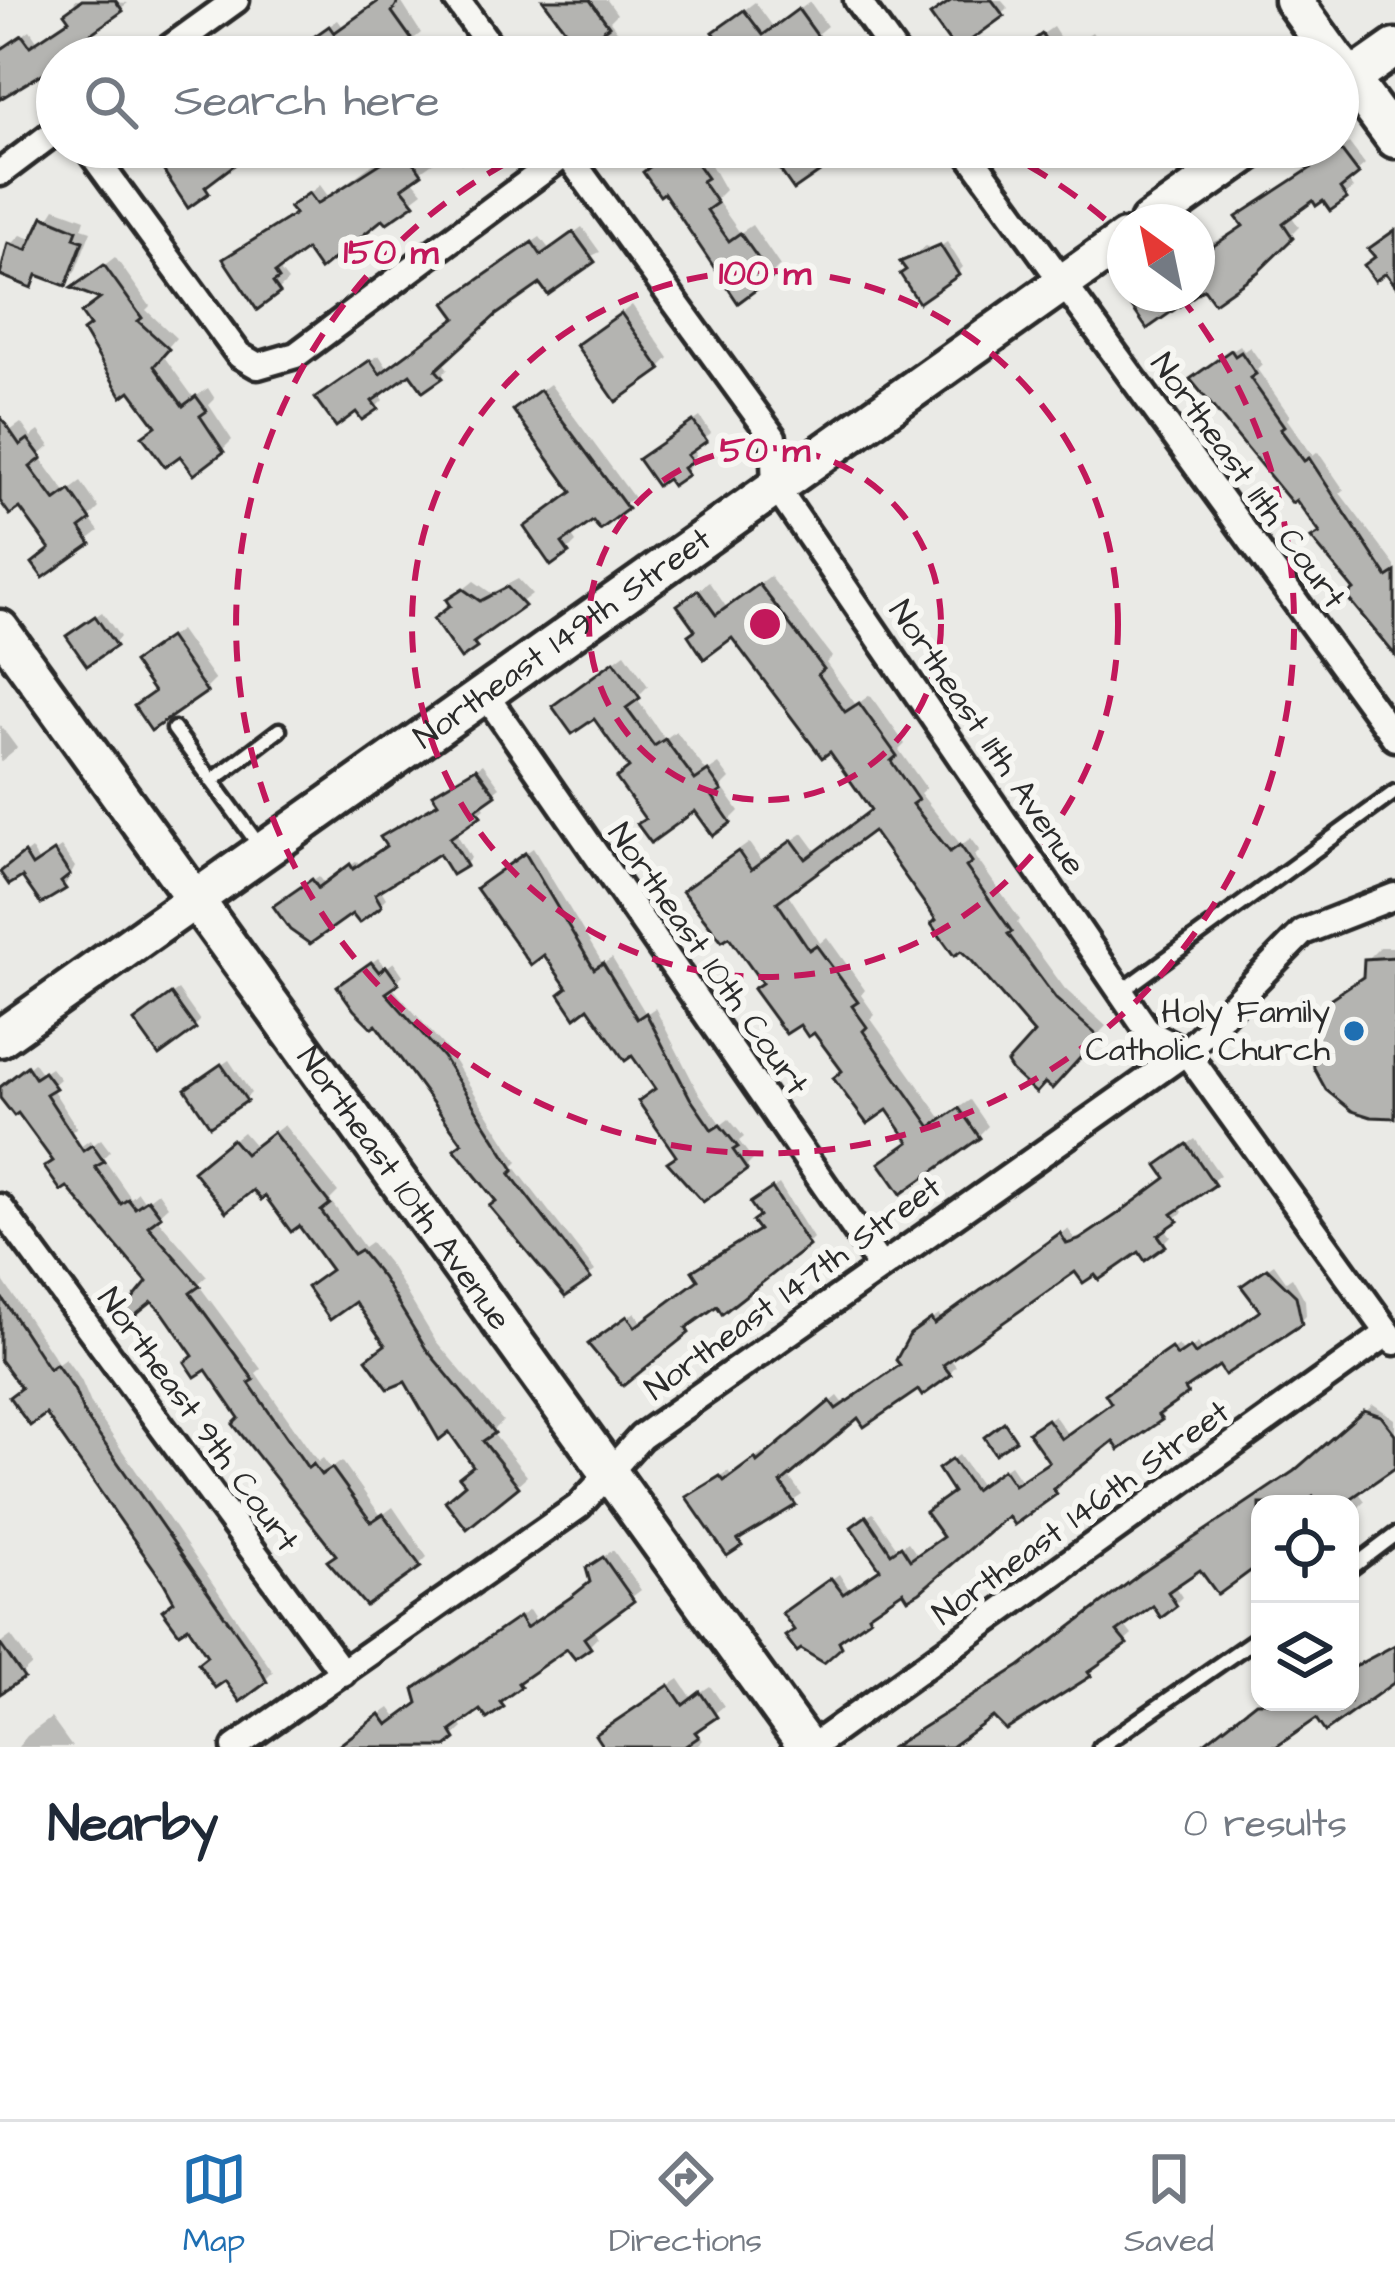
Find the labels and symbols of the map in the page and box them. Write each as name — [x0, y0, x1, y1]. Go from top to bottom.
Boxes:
north arrow — [1107, 204, 1215, 312]
text: 150 m — [343, 227, 440, 278]
text: 100 m — [719, 248, 812, 299]
street label: Northeast 11th Court — [1139, 344, 1357, 618]
text: 50 m — [720, 425, 811, 476]
street label: Northeast 149th Street — [404, 517, 721, 760]
street label: Northeast 11th Avenue — [877, 591, 1097, 885]
centre of rings — [744, 603, 786, 645]
street label: Northeast 10th Court — [597, 813, 819, 1105]
place label: Holy Family Catholic Church — [1085, 989, 1331, 1073]
marker: Holy Family Catholic Church — [1341, 1018, 1367, 1044]
street label: Northeast 10th Avenue — [286, 1037, 522, 1340]
street label: Northeast 147th Street — [635, 1165, 951, 1411]
street label: Northeast 9th Court — [86, 1278, 310, 1562]
street label: Northeast 146th Street — [923, 1389, 1239, 1637]

